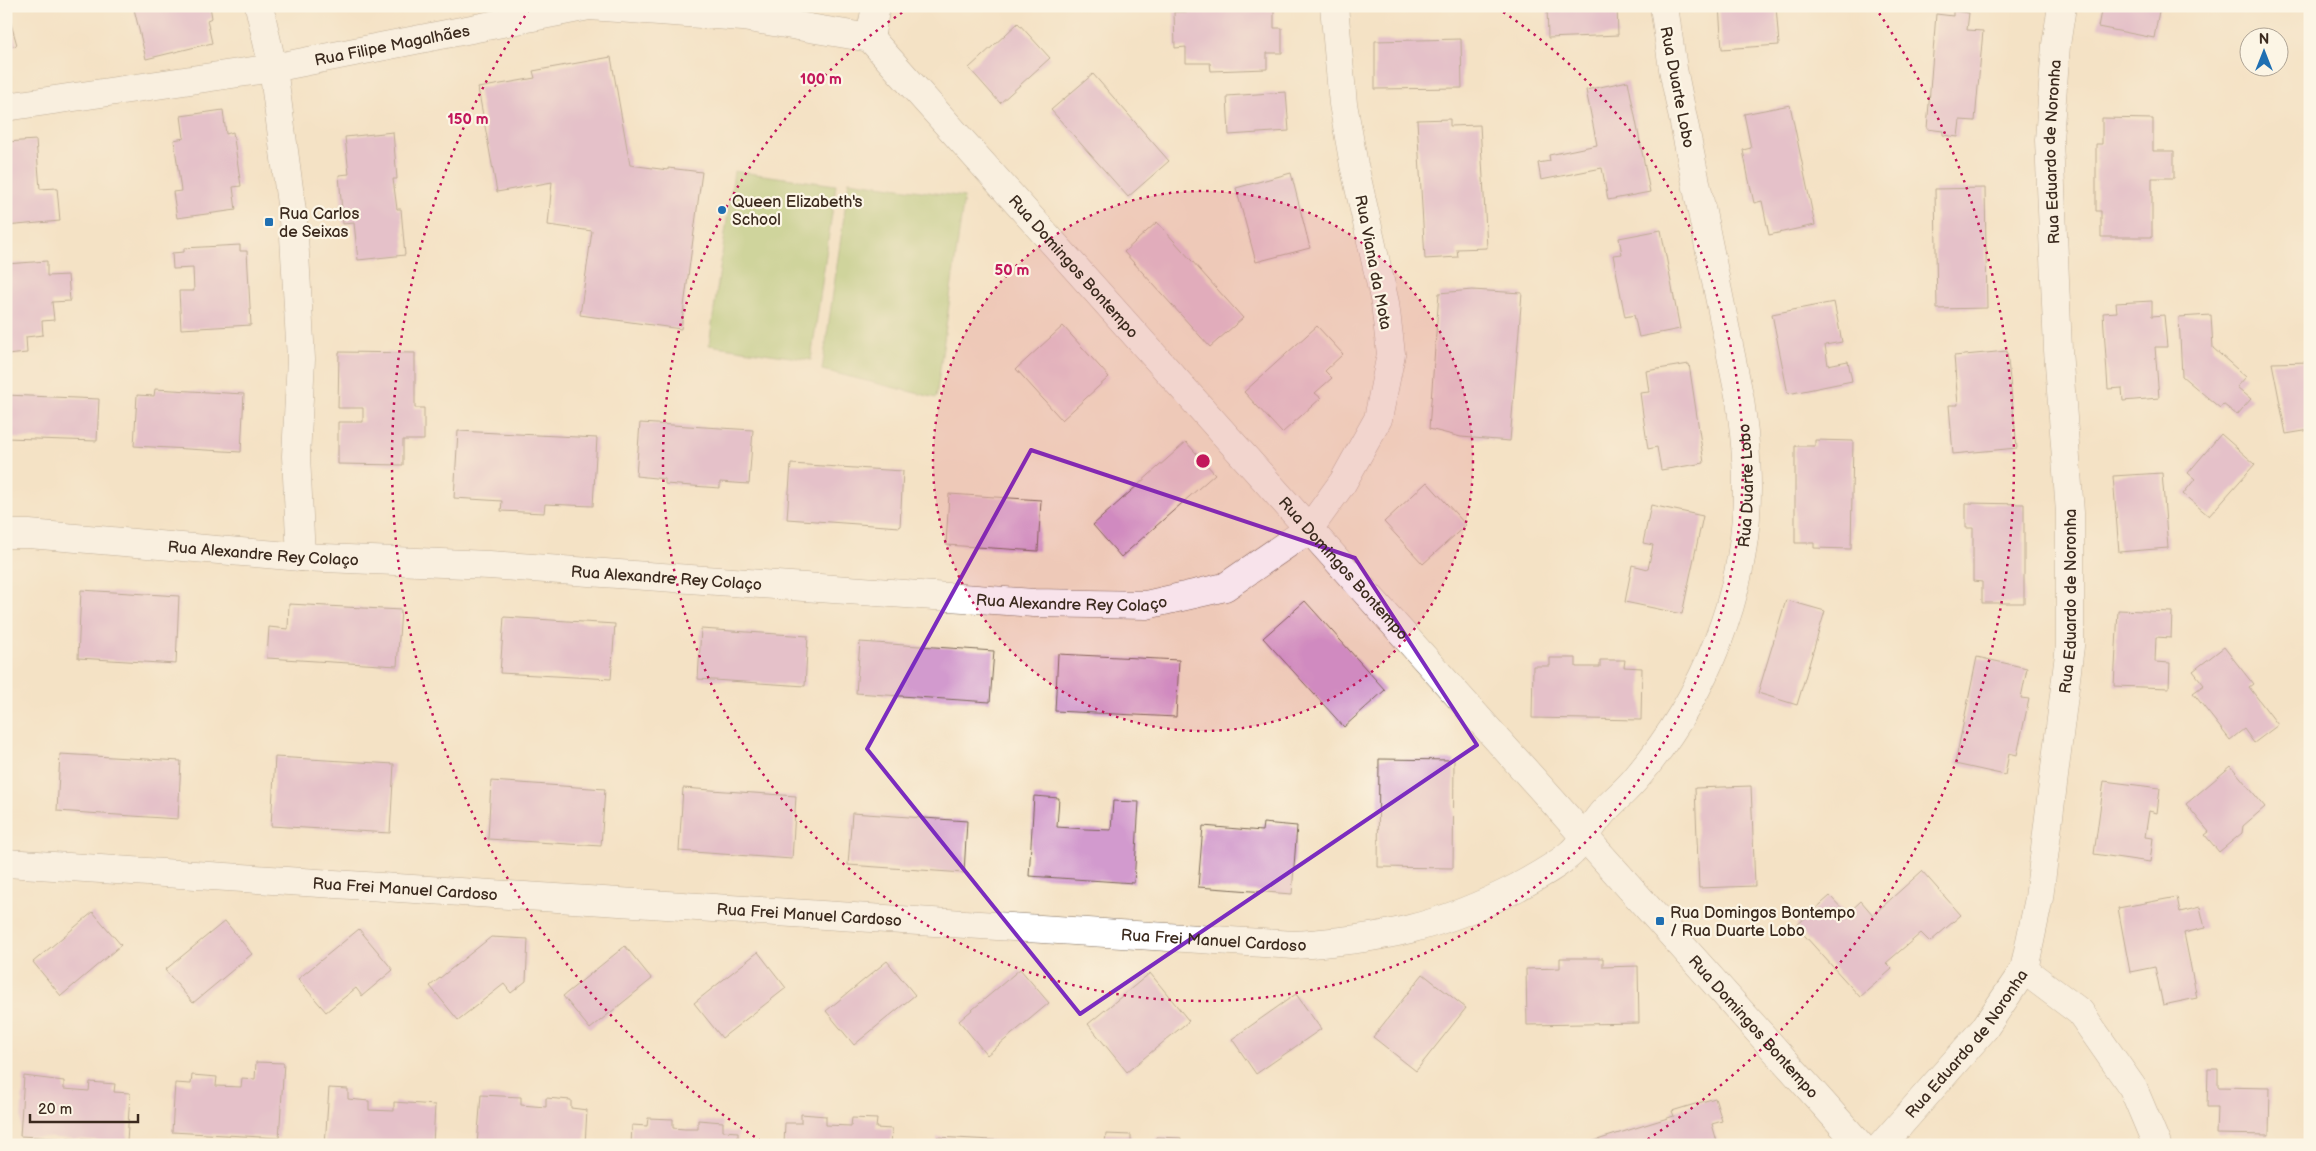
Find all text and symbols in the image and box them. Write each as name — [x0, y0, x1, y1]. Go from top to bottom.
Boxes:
street label: Rua Filipe Magalhães — [313, 22, 471, 71]
street label: Rua Duarte Lobo — [1655, 25, 1698, 150]
north arrow — [2238, 28, 2288, 78]
text: N — [2259, 31, 2269, 48]
street label: Rua Eduardo de Noronha — [2041, 59, 2066, 245]
text: 100 m — [800, 70, 842, 89]
text: 150 m — [447, 110, 489, 129]
street label: Rua Domingos Bontempo — [1004, 192, 1142, 343]
place label: Queen Elizabeth's School — [732, 193, 862, 230]
street label: Rua Viana da Mota — [1350, 193, 1395, 331]
marker: Queen Elizabeth's School — [716, 204, 728, 216]
place label: Rua Carlos de Seixas — [279, 205, 359, 242]
marker: Rua Carlos de Seixas — [263, 216, 275, 228]
text: 50 m — [995, 261, 1030, 280]
street label: Rua Duarte Lobo — [1735, 423, 1758, 549]
centre of rings — [1194, 452, 1212, 470]
street label: Rua Domingos Bontempo — [1274, 494, 1412, 644]
street label: Rua Eduardo de Noronha — [2056, 509, 2081, 695]
street label: Rua Alexandre Rey Colaço — [167, 538, 359, 570]
street label: Rua Alexandre Rey Colaço — [570, 563, 763, 595]
street label: Rua Alexandre Rey Colaço — [975, 591, 1169, 616]
street label: Rua Frei Manuel Cardoso — [312, 875, 498, 905]
street label: Rua Frei Manuel Cardoso — [716, 900, 903, 931]
place label: Rua Domingos Bontempo / Rua Duarte Lobo — [1670, 904, 1855, 941]
marker: Rua Domingos Bontempo / Rua Duarte Lobo — [1654, 915, 1666, 927]
street label: Rua Frei Manuel Cardoso — [1120, 926, 1307, 956]
street label: Rua Domingos Bontempo — [1684, 952, 1822, 1103]
street label: Rua Eduardo de Noronha — [1902, 966, 2032, 1123]
scale bar — [30, 1091, 138, 1123]
text: 20 m — [38, 1100, 72, 1119]

